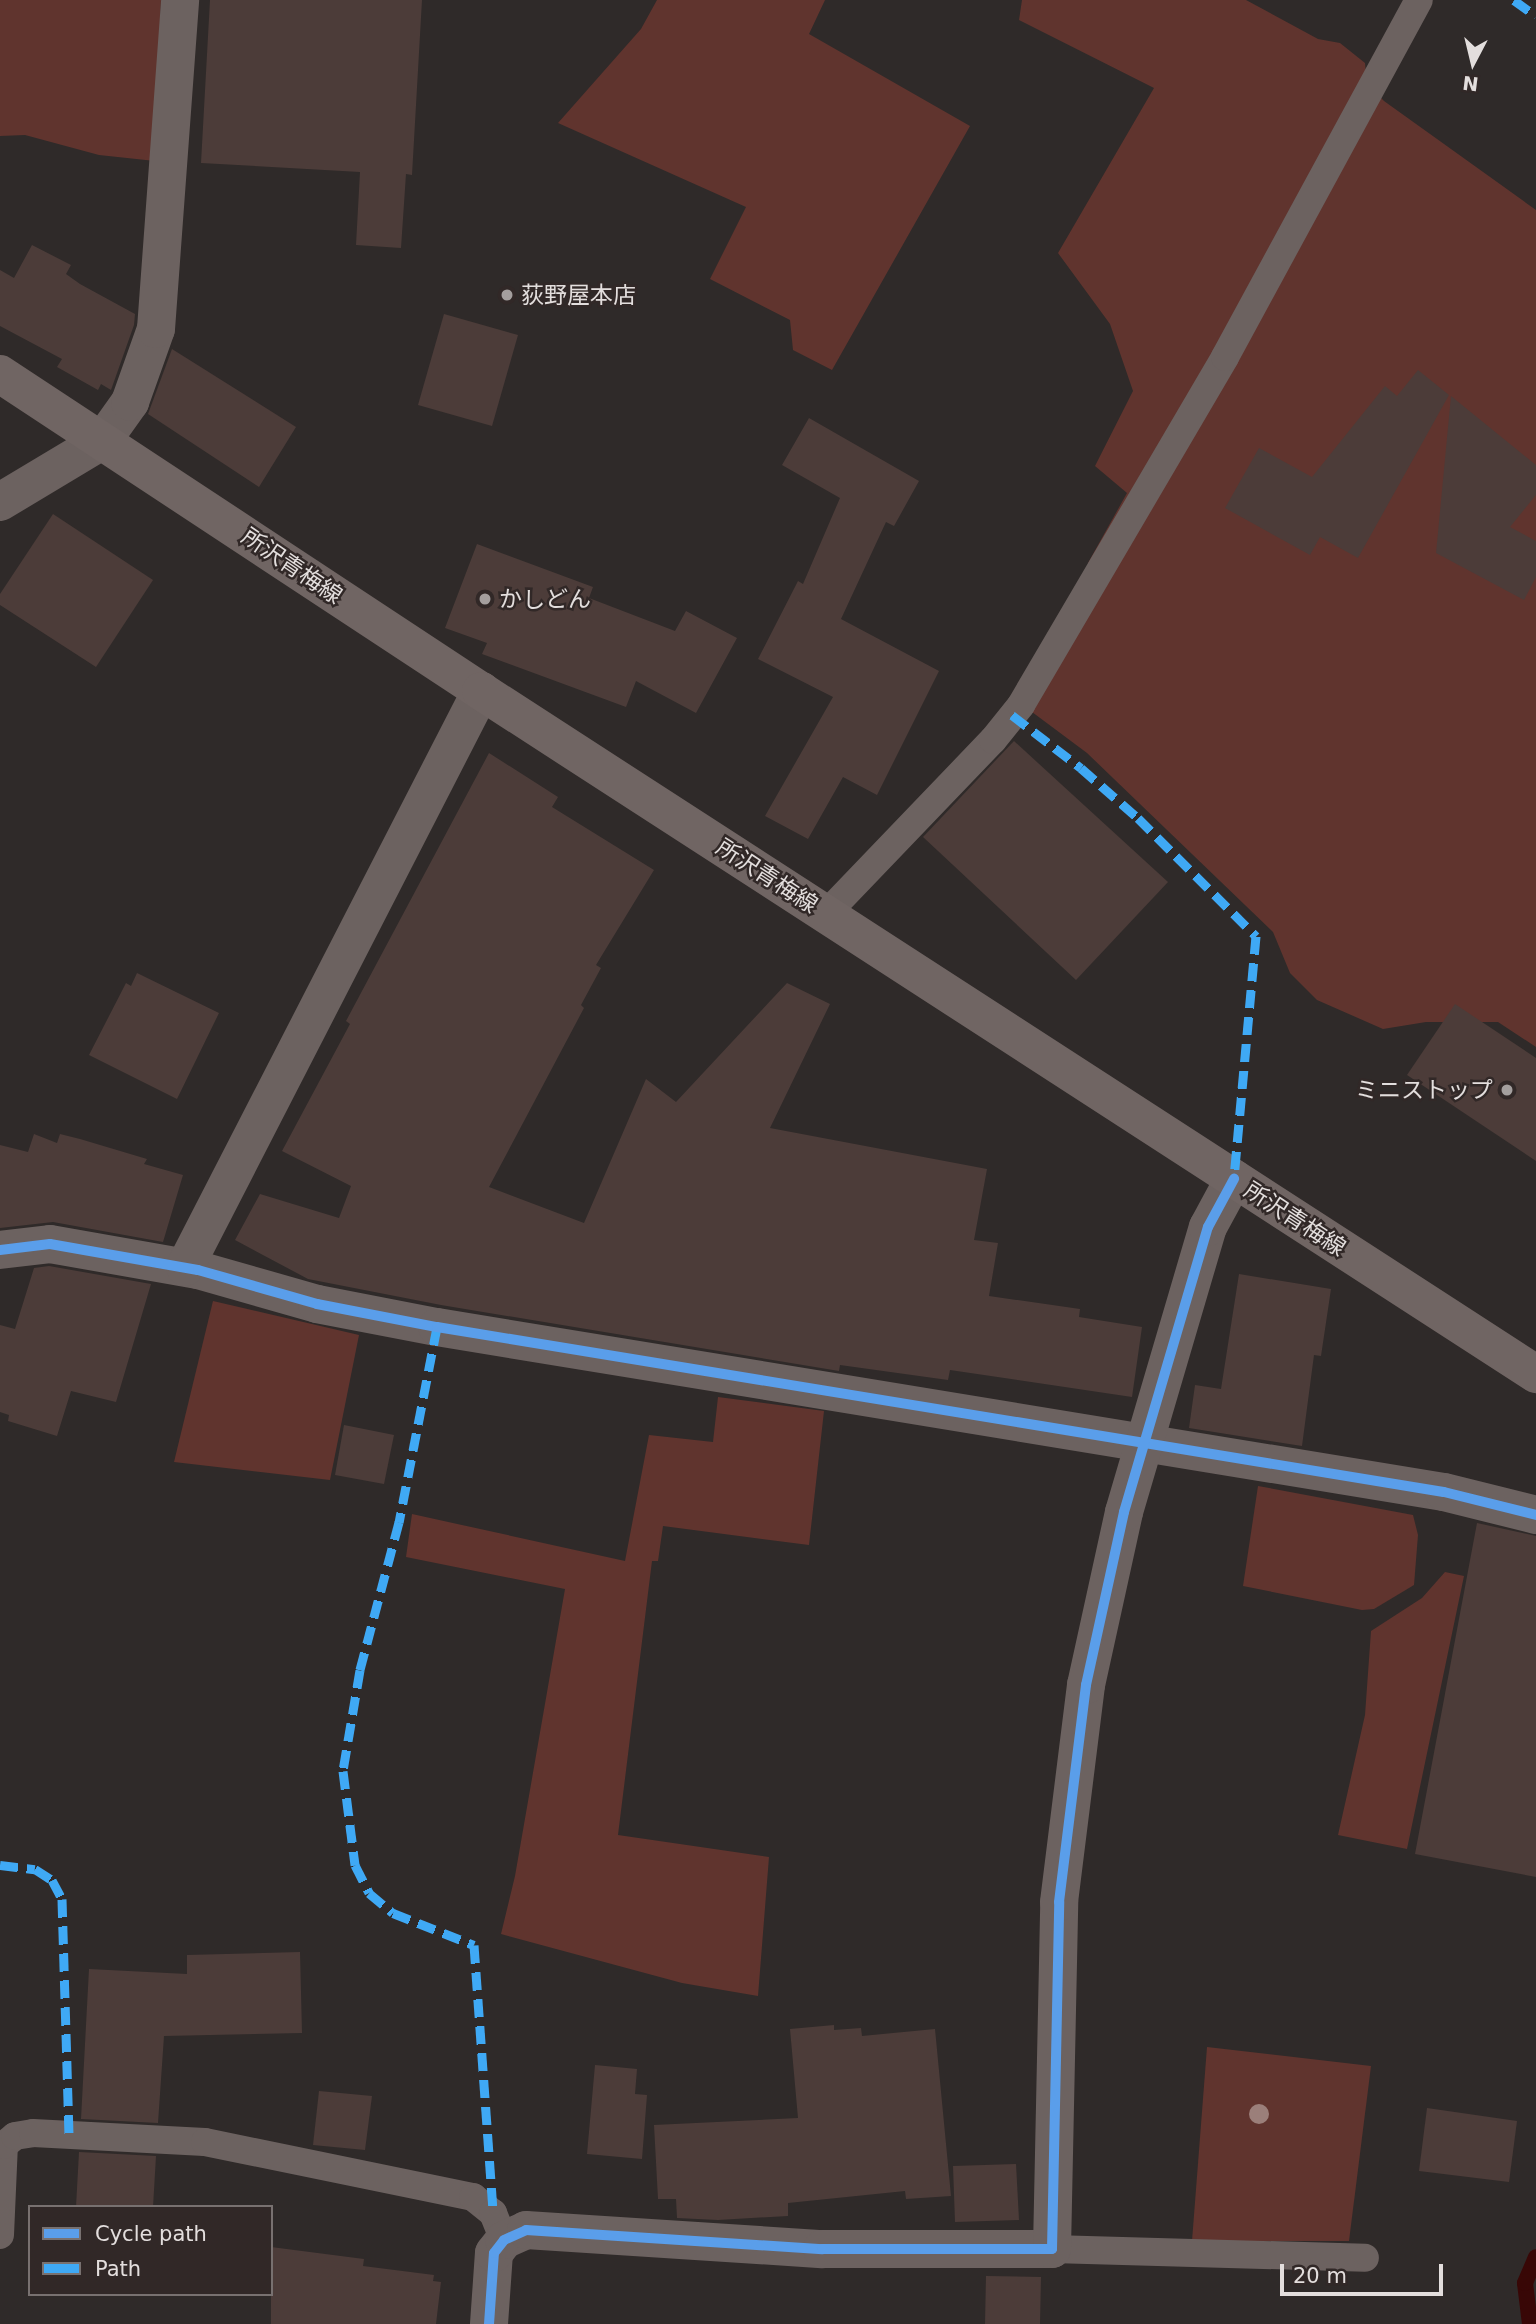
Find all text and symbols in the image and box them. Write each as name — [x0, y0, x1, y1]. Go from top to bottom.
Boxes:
north arrow — [1438, 28, 1508, 98]
text: N — [1461, 72, 1480, 96]
place label: 荻野屋本店 — [521, 281, 636, 309]
marker: 荻野屋本店 — [499, 287, 515, 303]
street label: 所沢青梅線 — [237, 522, 347, 610]
place label: かしどん — [499, 585, 591, 613]
marker: かしどん — [477, 591, 493, 607]
street label: 所沢青梅線 — [711, 833, 823, 919]
place label: ミニストップ — [1355, 1076, 1493, 1104]
marker: ミニストップ — [1499, 1082, 1515, 1098]
street label: 所沢青梅線 — [1239, 1176, 1351, 1262]
legend — [28, 2205, 273, 2296]
text: Cycle path — [95, 2222, 207, 2246]
scale bar — [1284, 2250, 1447, 2294]
text: Path — [95, 2257, 141, 2281]
text: 20 m — [1293, 2264, 1347, 2288]

